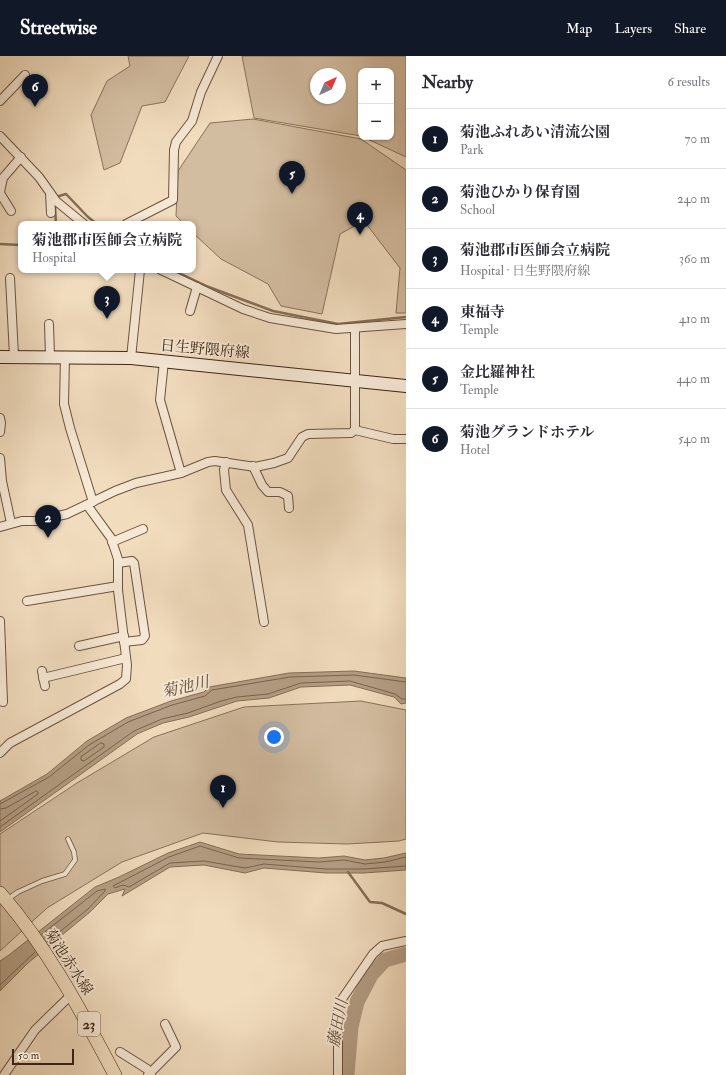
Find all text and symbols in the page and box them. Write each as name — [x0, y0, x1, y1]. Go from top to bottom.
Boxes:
text: Streetwise — [20, 16, 97, 40]
text: Map — [566, 20, 592, 37]
text: Layers — [614, 20, 652, 37]
text: Share — [674, 20, 706, 37]
north arrow — [310, 68, 346, 104]
map controls — [358, 68, 394, 140]
button: + — [358, 68, 394, 104]
text: Nearby — [422, 72, 473, 93]
pin: 6 — [22, 74, 48, 107]
text: 6 results — [667, 74, 710, 90]
button: − — [358, 104, 394, 140]
text: 菊池ふれあい清流公園 — [460, 123, 610, 142]
text: 1 — [433, 131, 437, 147]
text: 70 m — [685, 131, 710, 147]
text: Park — [460, 142, 484, 158]
pin: 5 — [279, 161, 305, 194]
text: 菊池ひかり保育園 — [460, 183, 580, 202]
text: 2 — [432, 191, 438, 207]
text: 240 m — [677, 191, 710, 207]
pin: 4 — [347, 202, 373, 235]
text: School — [460, 202, 495, 218]
popup — [18, 221, 196, 273]
text: 菊池郡市医師会立病院 — [32, 231, 182, 250]
text: 菊池郡市医師会立病院 — [460, 241, 610, 260]
text: Hospital — [32, 250, 76, 266]
text: 3 — [433, 251, 438, 267]
text: 360 m — [679, 251, 710, 267]
text: Hospital · 日生野隈府線 — [460, 263, 590, 279]
pin: 3 — [94, 286, 120, 319]
text: 東福寺 — [460, 303, 505, 322]
text: 4 — [431, 311, 439, 327]
text: 410 m — [679, 311, 710, 327]
text: Temple — [460, 322, 499, 338]
street label: 日生野隈府線 — [159, 336, 251, 363]
text: 金比羅神社 — [460, 363, 535, 382]
text: 5 — [432, 371, 438, 387]
text: 440 m — [676, 371, 710, 387]
text: Temple — [460, 382, 499, 398]
text: 菊池グランドホテル — [460, 423, 594, 442]
text: 6 — [432, 431, 438, 447]
text: 540 m — [678, 431, 710, 447]
text: Hotel — [460, 442, 490, 458]
pin: 2 — [35, 505, 61, 538]
water label: 菊池川 — [160, 671, 213, 702]
your location — [264, 727, 284, 747]
pin: 1 — [210, 775, 236, 808]
street label: 菊池赤水線 — [40, 926, 97, 999]
water label: 藤田川 — [324, 996, 353, 1049]
road number: 23 — [78, 1012, 100, 1036]
scale bar — [12, 1047, 74, 1066]
text: 50 m — [18, 1049, 39, 1062]

